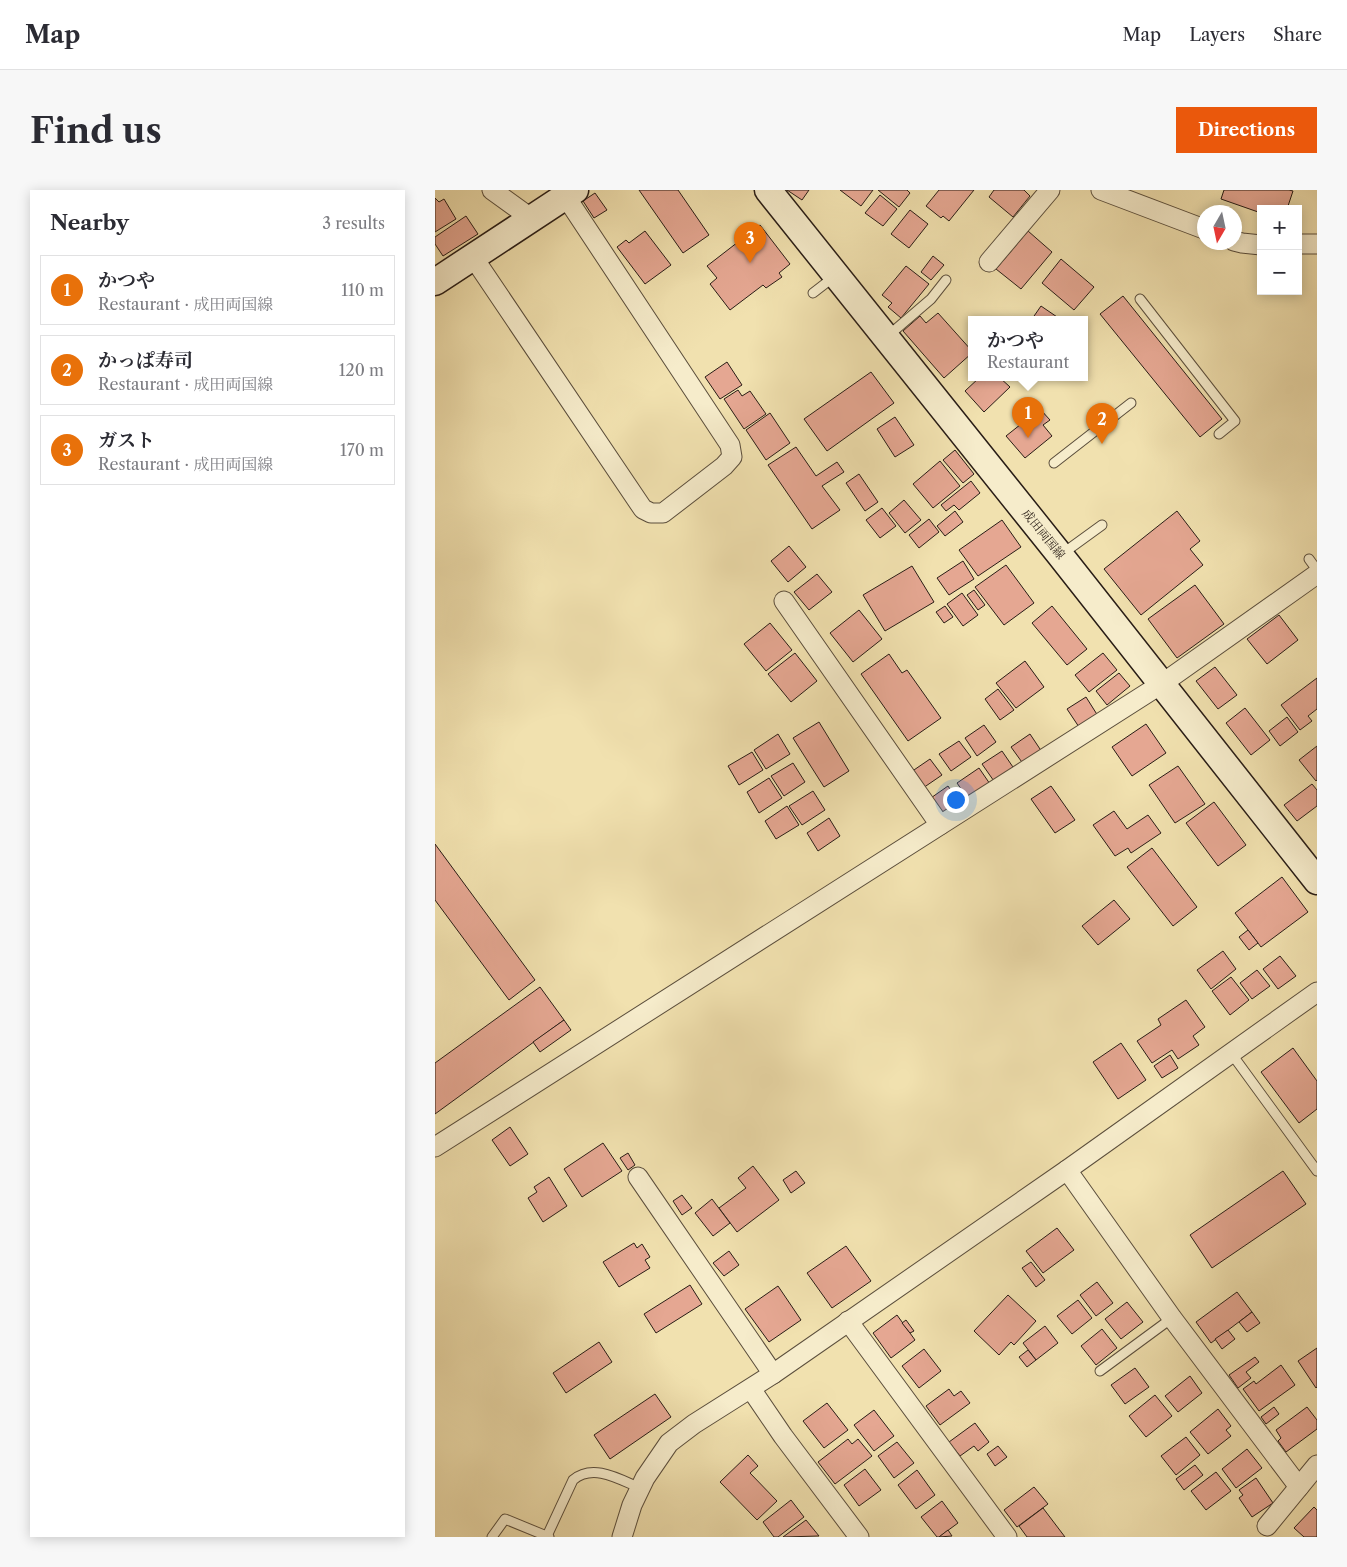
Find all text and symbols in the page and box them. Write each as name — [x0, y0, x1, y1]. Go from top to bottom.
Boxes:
text: Map — [25, 20, 80, 49]
text: Map — [1123, 24, 1161, 46]
text: Layers — [1189, 24, 1245, 46]
text: Share — [1273, 24, 1322, 46]
button: Directions — [1176, 107, 1317, 153]
text: Find us — [30, 109, 162, 152]
north arrow — [1197, 205, 1242, 250]
map controls — [1257, 205, 1302, 295]
button: + — [1257, 205, 1302, 250]
text: Nearby — [50, 210, 129, 235]
text: 3 results — [322, 213, 385, 233]
pin: 3 — [734, 222, 766, 263]
button: − — [1257, 250, 1302, 295]
text: かつや — [98, 269, 155, 292]
text: 1 — [63, 280, 71, 300]
text: 110 m — [341, 280, 384, 300]
text: Restaurant · 成田両国線 — [98, 294, 273, 314]
popup — [968, 316, 1088, 381]
text: かつや — [987, 329, 1044, 352]
text: かっぱ寿司 — [98, 349, 193, 372]
text: Restaurant — [987, 352, 1069, 372]
text: 2 — [62, 360, 72, 380]
text: 120 m — [339, 360, 384, 380]
text: Restaurant · 成田両国線 — [98, 374, 273, 394]
pin: 1 — [1012, 397, 1044, 438]
pin: 2 — [1086, 403, 1118, 444]
text: ガスト — [98, 429, 155, 452]
text: 3 — [62, 440, 72, 460]
text: 170 m — [340, 440, 384, 460]
text: Restaurant · 成田両国線 — [98, 454, 273, 474]
street label: 成田両国線 — [1019, 506, 1069, 562]
your location — [943, 787, 969, 813]

